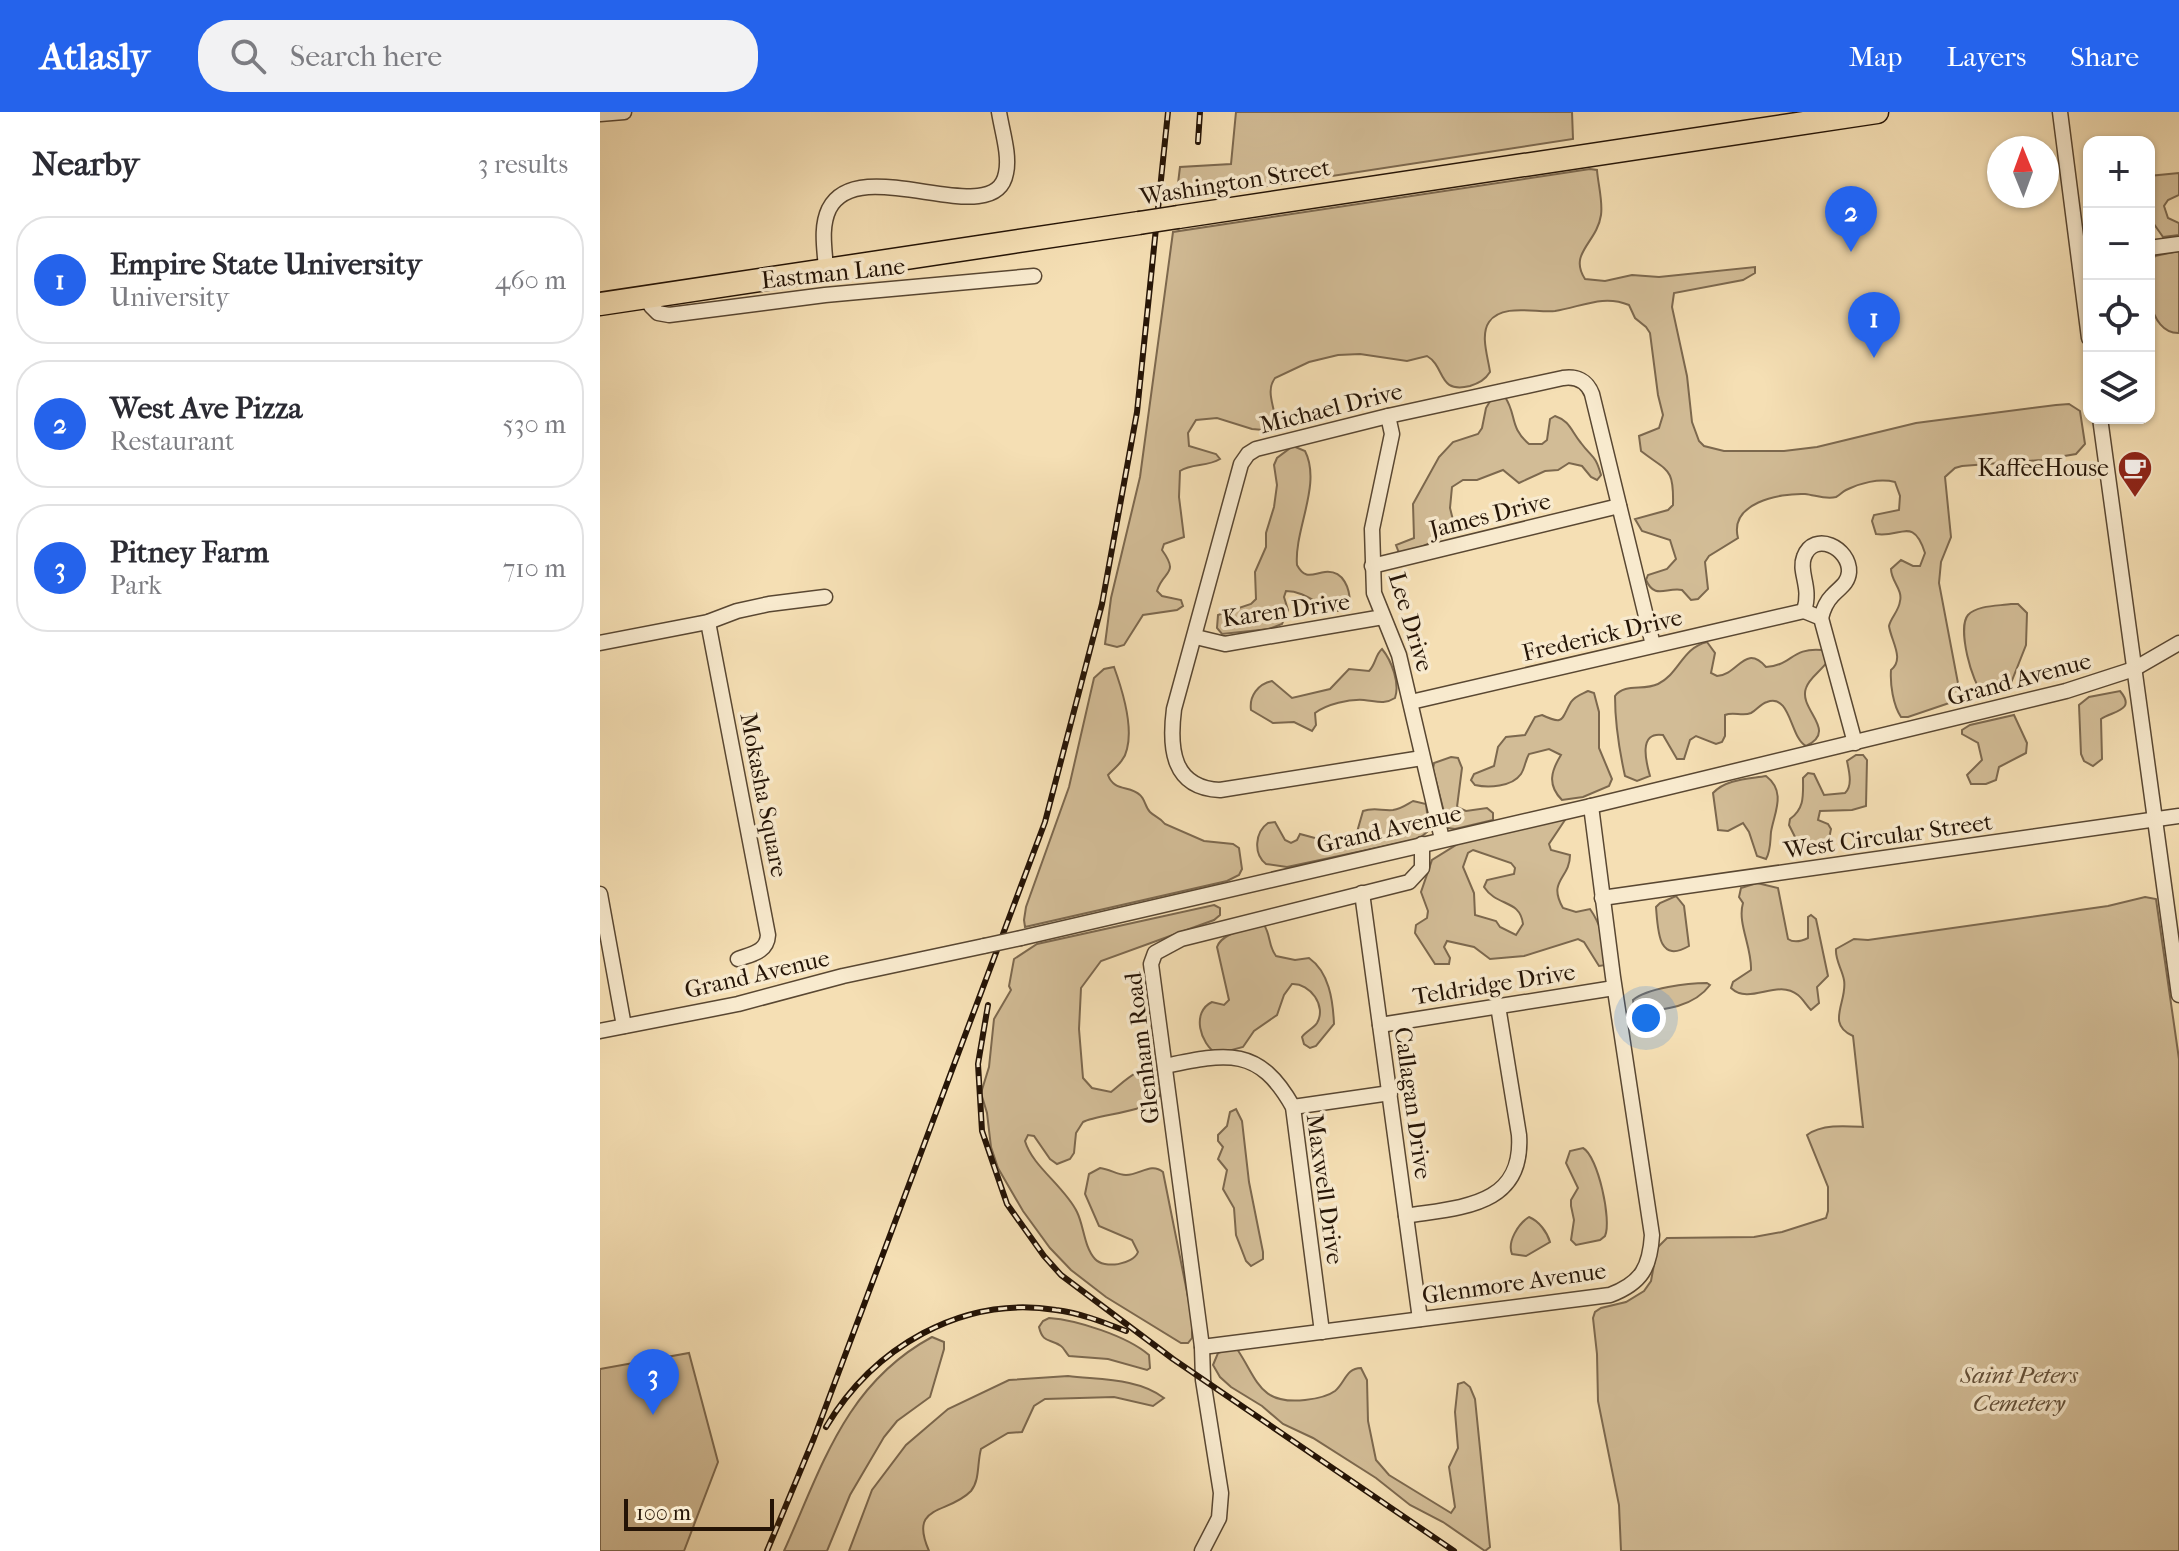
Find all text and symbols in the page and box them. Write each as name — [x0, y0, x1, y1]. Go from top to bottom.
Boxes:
search box — [198, 20, 758, 92]
text: Atlasly — [40, 34, 150, 79]
icon: search — [226, 34, 270, 78]
text: Search here — [290, 39, 442, 74]
text: Map — [1849, 40, 1902, 73]
text: Layers — [1946, 40, 2026, 73]
text: Share — [2070, 40, 2139, 73]
north arrow — [1987, 136, 2059, 208]
map controls — [2083, 136, 2155, 424]
button: + — [2083, 136, 2155, 208]
text: Nearby — [32, 144, 139, 184]
text: 3 results — [478, 149, 568, 180]
street label: Washington Street — [1137, 153, 1333, 211]
pin: 2 — [1825, 186, 1877, 252]
button: − — [2083, 208, 2155, 280]
text: Empire State University — [110, 247, 422, 282]
street label: Eastman Lane — [760, 252, 907, 294]
text: 1 — [55, 265, 65, 296]
text: 460 m — [495, 265, 566, 296]
button: locate — [2083, 280, 2155, 352]
text: University — [110, 282, 229, 313]
pin: 1 — [1848, 292, 1900, 358]
button: layers — [2083, 352, 2155, 424]
street label: Michael Drive — [1257, 377, 1405, 439]
text: West Ave Pizza — [110, 391, 302, 426]
text: 2 — [53, 409, 67, 440]
text: 530 m — [503, 409, 566, 440]
text: Restaurant — [110, 426, 234, 457]
cafe icon: KaffeeHouse — [2116, 449, 2154, 499]
place label: KaffeeHouse — [1978, 454, 2109, 482]
street label: James Drive — [1425, 486, 1554, 544]
text: Pitney Farm — [110, 535, 269, 570]
text: 3 — [55, 553, 65, 584]
text: 710 m — [503, 553, 566, 584]
street label: Lee Drive — [1383, 569, 1439, 675]
text: Park — [110, 570, 162, 601]
street label: Karen Drive — [1220, 587, 1352, 633]
street label: Frederick Drive — [1519, 603, 1685, 667]
street label: Grand Avenue — [1944, 646, 2094, 712]
street label: Mokasha Square — [734, 710, 794, 880]
street label: Grand Avenue — [1314, 799, 1464, 859]
street label: West Circular Street — [1781, 807, 1994, 865]
street label: Grand Avenue — [682, 944, 832, 1004]
street label: Teldridge Drive — [1411, 957, 1577, 1011]
street label: Glenham Road — [1119, 970, 1165, 1125]
your location — [1626, 998, 1666, 1038]
street label: Callagan Drive — [1388, 1025, 1438, 1181]
street label: Maxwell Drive — [1301, 1112, 1349, 1266]
street label: Glenmore Avenue — [1420, 1256, 1608, 1310]
pin: 3 — [627, 1349, 679, 1415]
park label: Saint Peters Cemetery — [1959, 1361, 2078, 1417]
scale bar — [624, 1495, 774, 1531]
text: 100 m — [636, 1500, 691, 1526]

